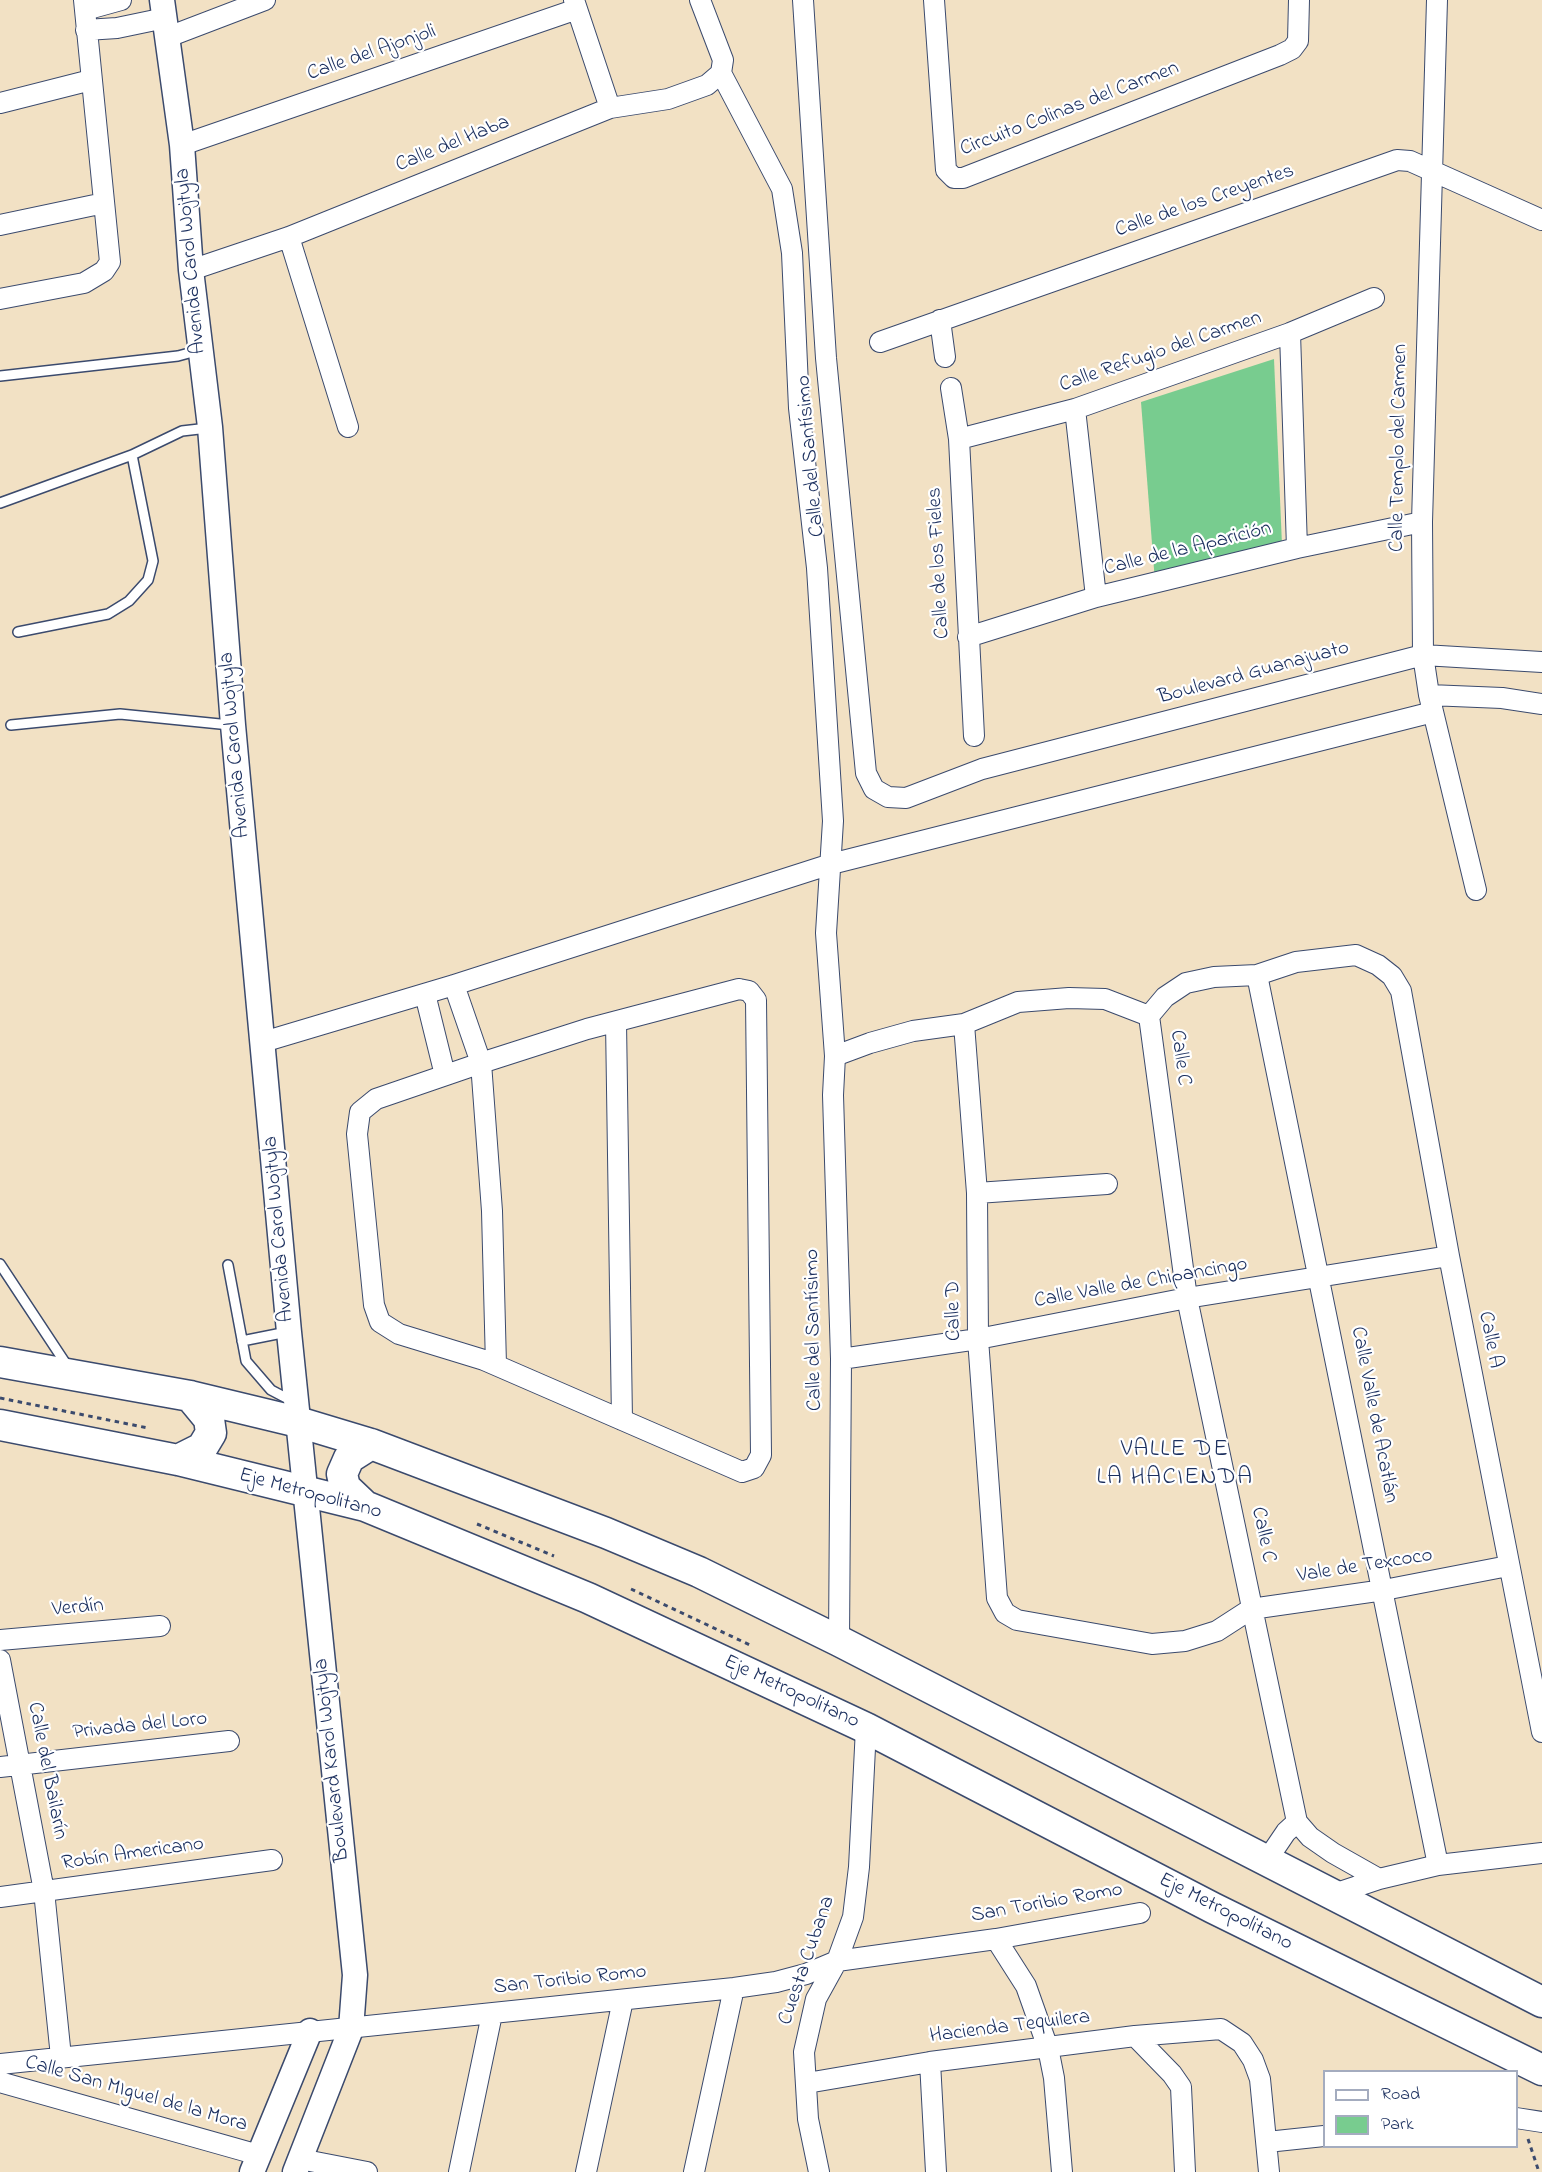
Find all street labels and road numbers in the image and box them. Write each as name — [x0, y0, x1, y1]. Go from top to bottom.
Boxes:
street label: Calle del Ajonjoli — [304, 20, 440, 88]
street label: Circuito Colinas del Carmen — [957, 57, 1183, 163]
street label: Calle del Haba — [392, 111, 514, 179]
street label: Calle de los Creyentes — [1112, 160, 1298, 244]
street label: Avenida Carol Wojtyla — [171, 167, 213, 355]
street label: Calle Refugio del Carmen — [1057, 307, 1265, 399]
street label: Calle Templo del Carmen — [1386, 344, 1414, 552]
street label: Calle del Santísimo — [792, 374, 832, 538]
street label: Calle de los Fieles — [923, 487, 957, 639]
street label: Calle de la Aparición — [1102, 517, 1274, 583]
street label: Boulevard Guanajuato — [1156, 636, 1352, 712]
street label: Avenida Carol Wojtyla — [215, 651, 257, 839]
street label: Calle C — [1163, 1028, 1195, 1088]
street label: Avenida Carol Wojtyla — [259, 1135, 301, 1323]
street label: Calle del Santísimo — [801, 1249, 829, 1411]
street label: Calle Valle de Chipancingo — [1032, 1253, 1250, 1315]
street label: Calle D — [942, 1281, 968, 1341]
street label: Calle A — [1471, 1309, 1507, 1371]
street label: Calle Valle de Acatlán — [1344, 1325, 1402, 1505]
street label: Eje Metropolitano — [236, 1464, 384, 1526]
street label: Calle C — [1244, 1505, 1280, 1565]
street label: Vale de Texcoco — [1296, 1544, 1434, 1590]
street label: Verdín — [51, 1594, 105, 1624]
street label: Eje Metropolitano — [719, 1651, 863, 1735]
street label: Boulevard Karol Wojtyla — [310, 1657, 356, 1863]
street label: Calle del Bailarín — [20, 1700, 72, 1842]
street label: Privada del Loro — [71, 1707, 209, 1747]
street label: Robín Americano — [60, 1833, 206, 1877]
street label: Eje Metropolitano — [1154, 1868, 1296, 1958]
street label: San Toribio Romo — [969, 1878, 1125, 1930]
street label: Cuesta Cubana — [774, 1893, 842, 2029]
street label: San Toribio Romo — [492, 1960, 648, 2002]
street label: Hacienda Tequilera — [928, 2006, 1092, 2050]
street label: Calle San MIguel de la Mora — [22, 2051, 250, 2139]

